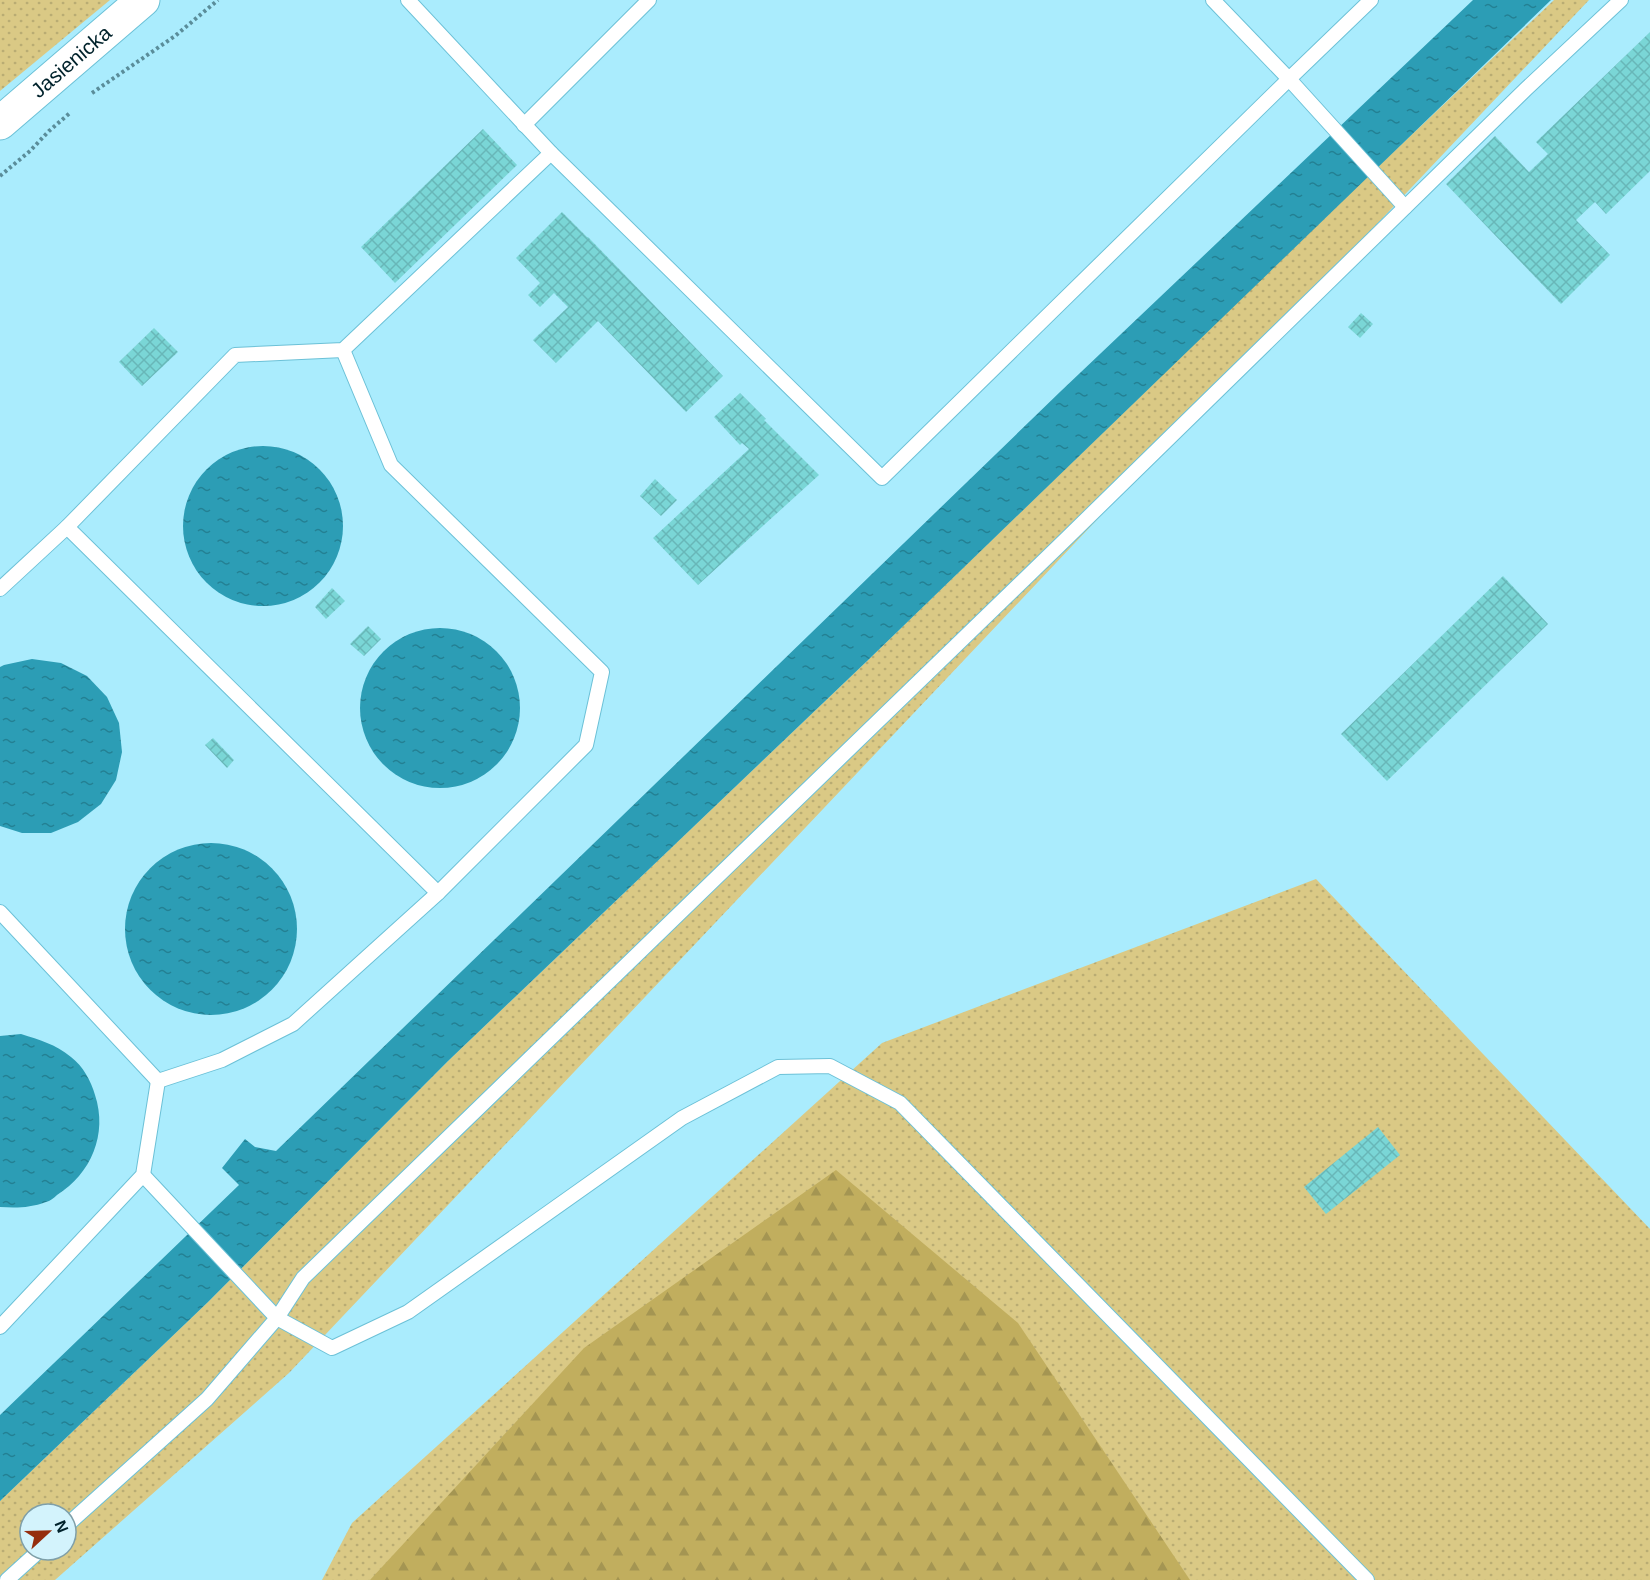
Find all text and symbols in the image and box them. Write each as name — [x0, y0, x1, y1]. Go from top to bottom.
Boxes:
street label: Jasienicka — [26, 20, 116, 102]
north arrow — [18, 1502, 78, 1562]
text: N — [51, 1518, 71, 1535]

